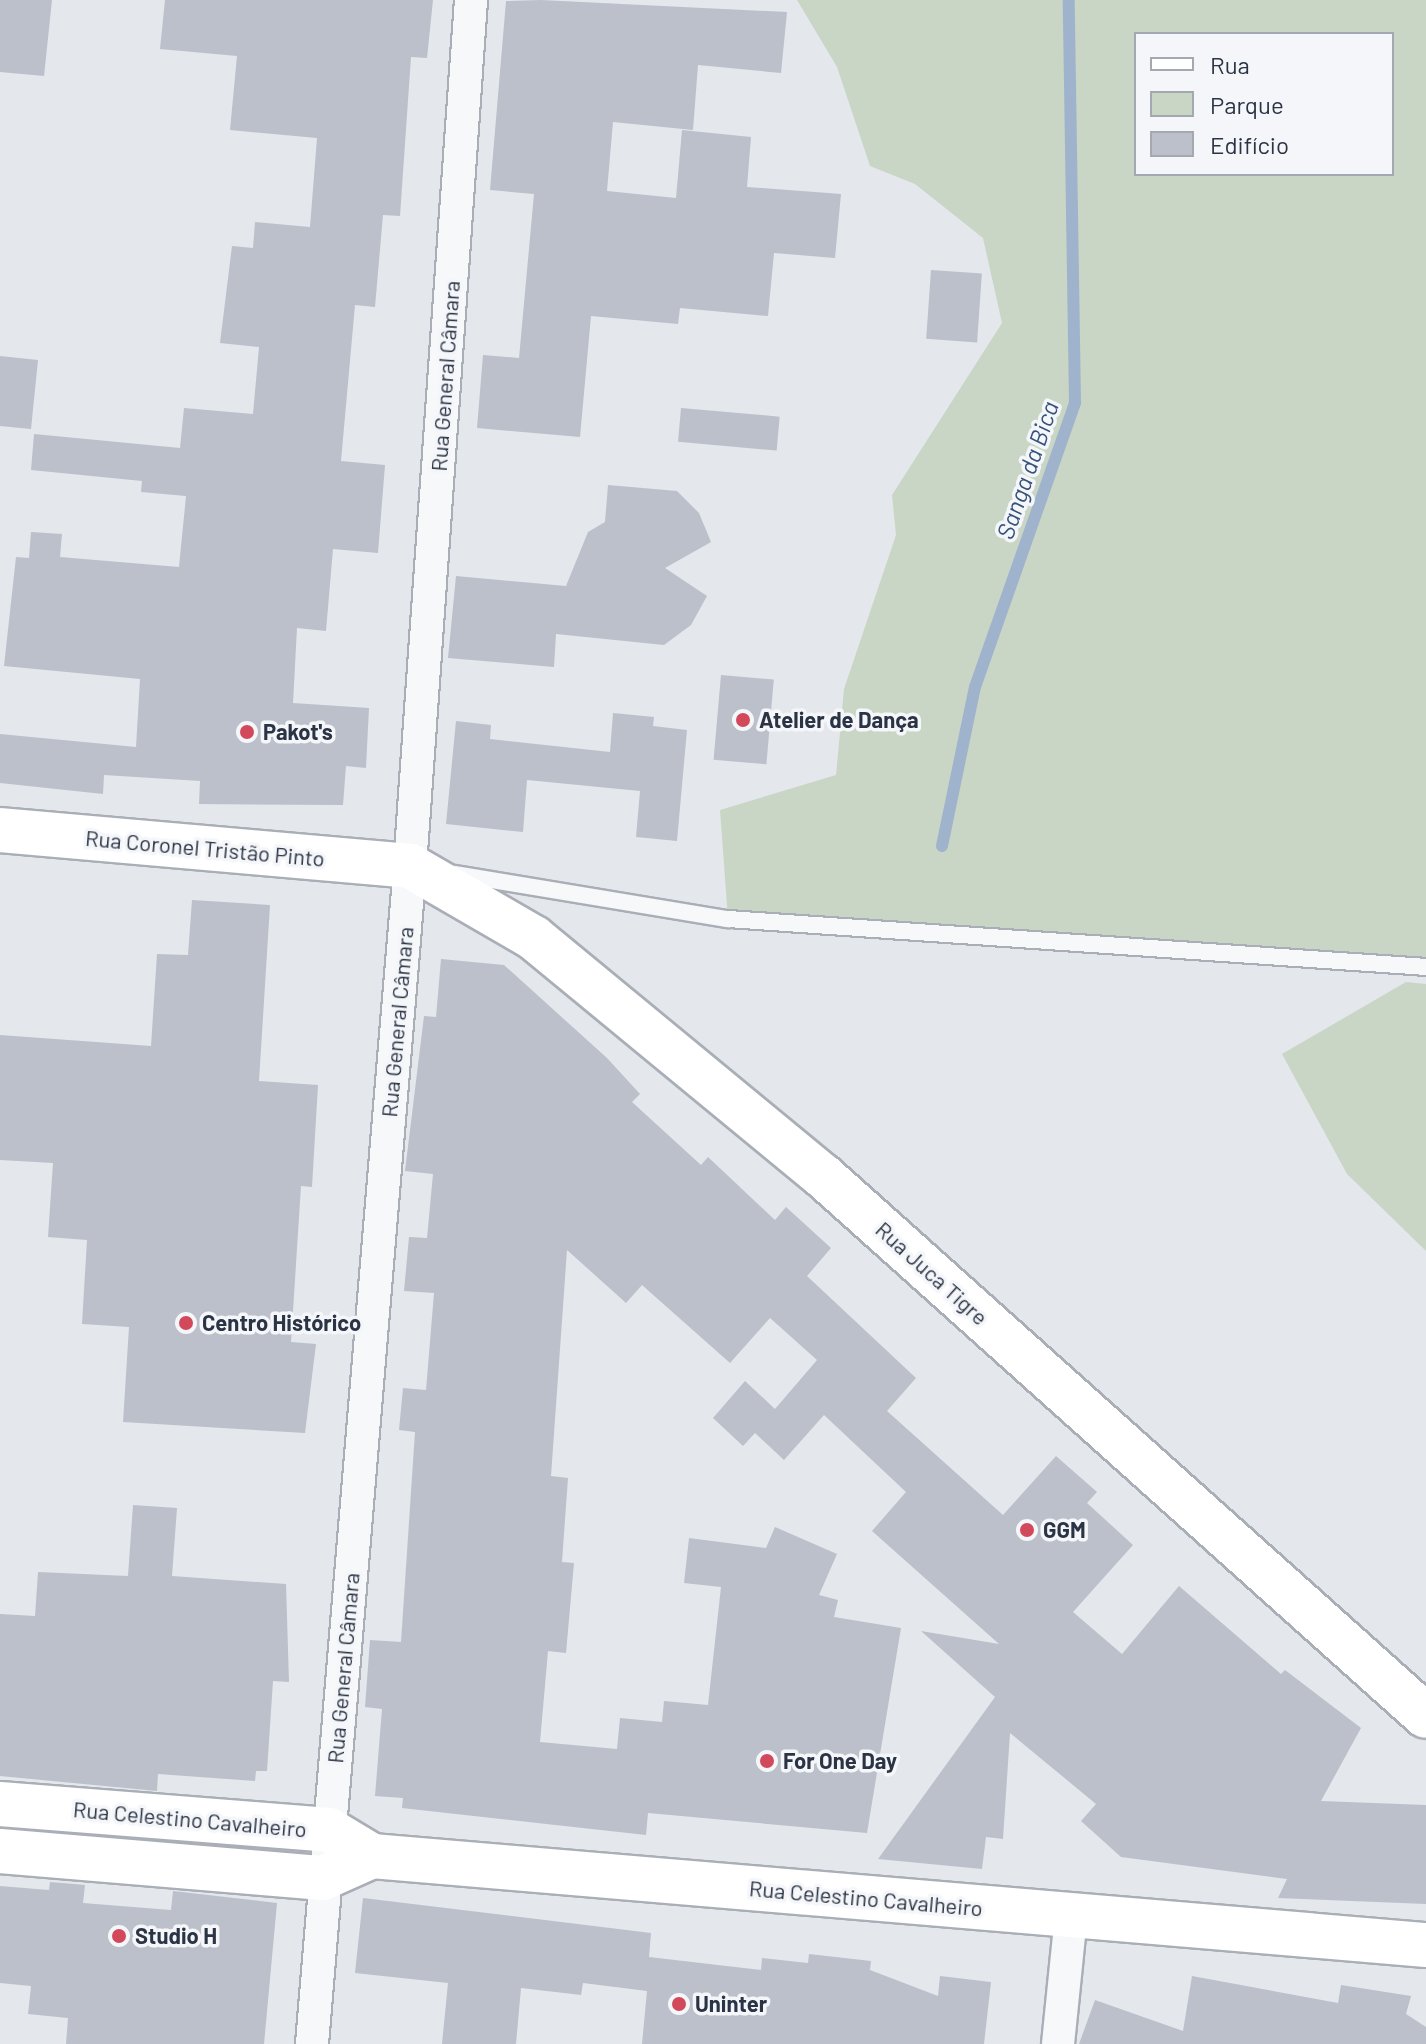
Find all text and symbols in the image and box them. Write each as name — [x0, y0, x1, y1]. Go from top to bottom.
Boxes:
legend — [1134, 32, 1394, 176]
text: Rua — [1210, 50, 1250, 79]
text: Parque — [1210, 90, 1284, 119]
text: Edifício — [1210, 130, 1289, 159]
street label: Rua General Câmara — [425, 280, 465, 472]
water label: Sanga da Bica — [990, 397, 1064, 543]
place label: Atelier de Dança — [759, 707, 919, 733]
marker: Atelier de Dança — [734, 711, 752, 729]
place label: Pakot's — [263, 719, 333, 745]
marker: Pakot's — [238, 723, 256, 741]
street label: Rua Coronel Tristão Pinto — [84, 824, 326, 872]
street label: Rua General Câmara — [376, 926, 418, 1118]
street label: Rua Juca Tigre — [871, 1216, 993, 1330]
place label: Centro Histórico — [202, 1310, 361, 1336]
marker: Centro Histórico — [177, 1314, 195, 1332]
place label: GGM — [1043, 1517, 1086, 1543]
marker: GGM — [1018, 1521, 1036, 1539]
street label: Rua General Câmara — [322, 1572, 364, 1764]
place label: For One Day — [783, 1748, 897, 1774]
marker: For One Day — [758, 1752, 776, 1770]
street label: Rua Celestino Cavalheiro — [72, 1796, 308, 1842]
street label: Rua Celestino Cavalheiro — [748, 1875, 984, 1921]
place label: Studio H — [135, 1923, 217, 1949]
marker: Studio H — [110, 1927, 128, 1945]
place label: Uninter — [695, 1991, 767, 2017]
marker: Uninter — [670, 1995, 688, 2013]

